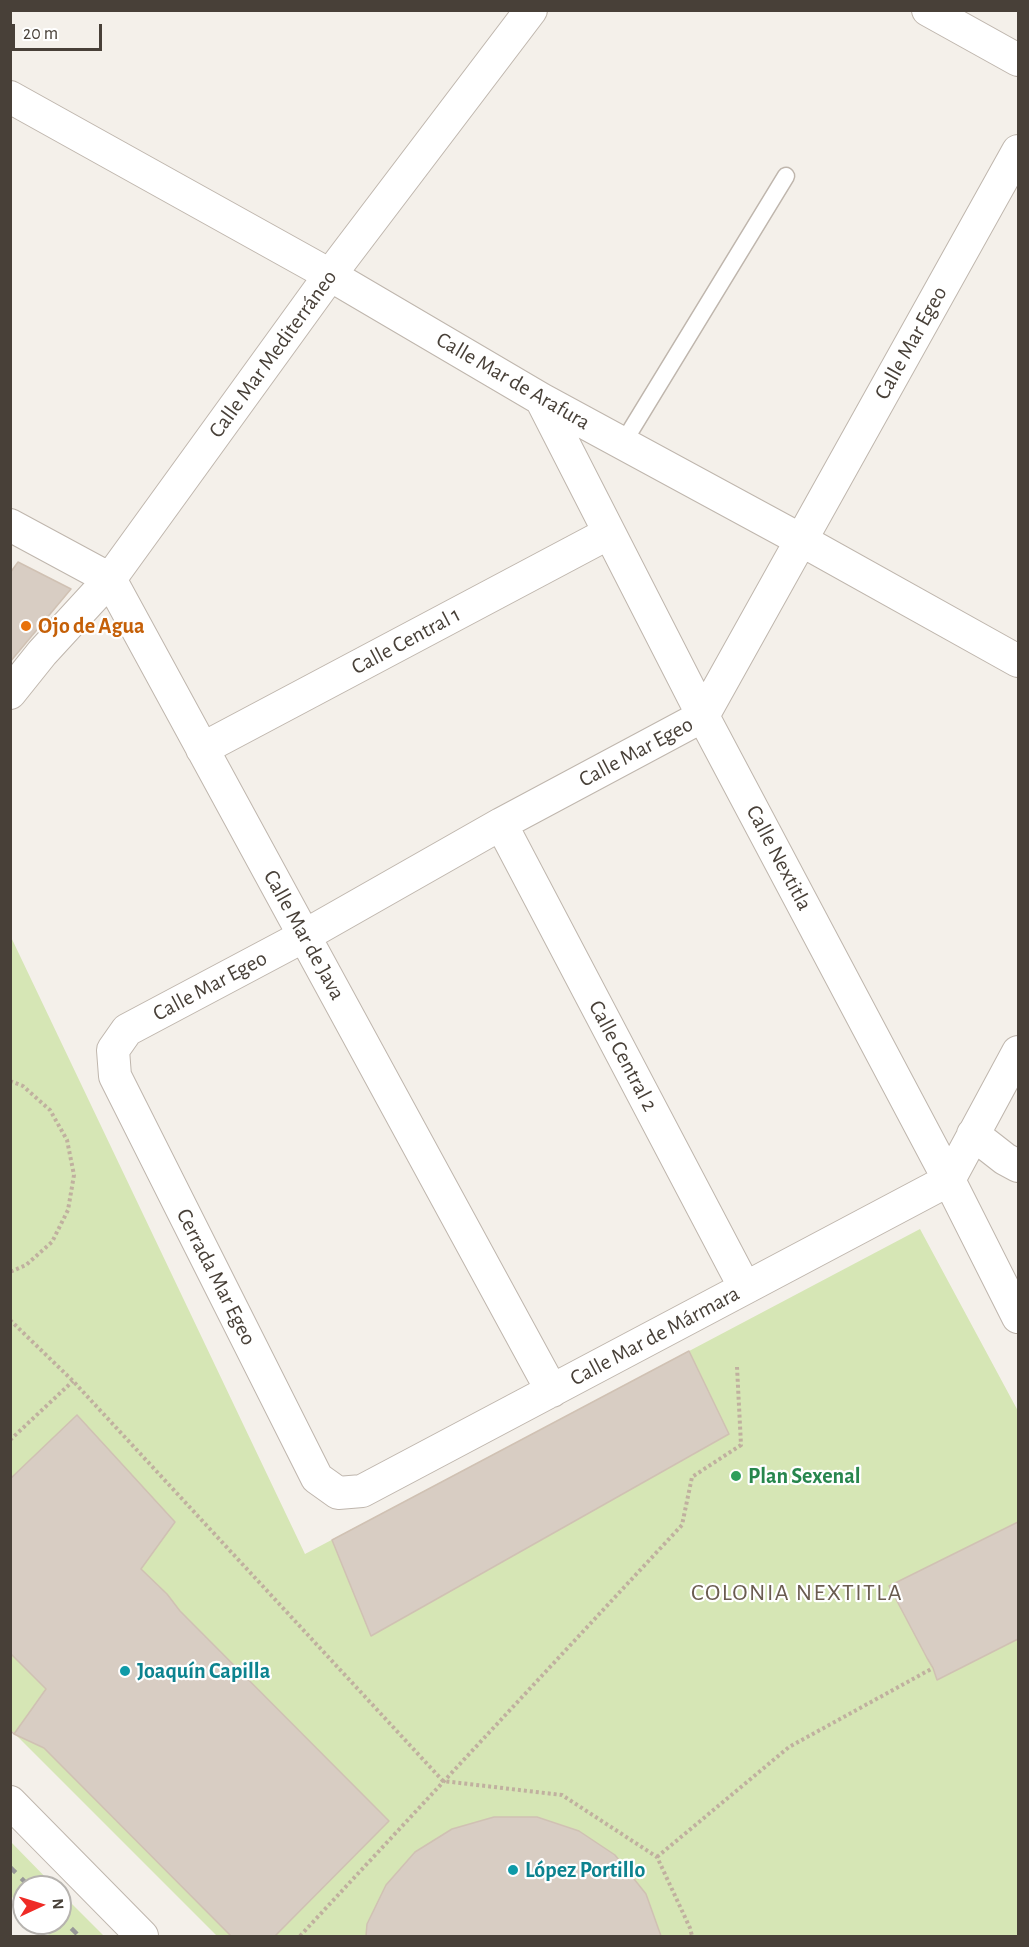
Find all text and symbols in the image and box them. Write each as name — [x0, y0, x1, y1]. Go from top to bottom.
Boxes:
scale bar — [15, 12, 105, 50]
text: 20 m — [23, 25, 58, 43]
street label: Calle Mar Mediterráneo — [203, 265, 343, 443]
street label: Calle Mar Egeo — [869, 282, 953, 404]
street label: Calle Mar de Arafura — [431, 326, 595, 436]
street label: Calle Central 1 — [347, 601, 465, 681]
place label: Ojo de Agua — [38, 613, 145, 639]
marker: Ojo de Agua — [19, 619, 33, 633]
street label: Calle Mar Egeo — [574, 711, 698, 793]
street label: Calle Nextitla — [740, 801, 818, 915]
street label: Calle Mar de Java — [257, 865, 351, 1005]
street label: Calle Mar Egeo — [148, 945, 272, 1027]
street label: Calle Central 2 — [583, 996, 663, 1116]
street label: Cerrada Mar Egeo — [170, 1204, 262, 1350]
street label: Calle Mar de Mármara — [566, 1280, 744, 1392]
place label: Plan Sexenal — [748, 1463, 861, 1489]
marker: Plan Sexenal — [729, 1469, 743, 1483]
district label: COLONIA NEXTITLA — [691, 1579, 903, 1607]
place label: Joaquín Capilla — [137, 1658, 270, 1684]
marker: Joaquín Capilla — [118, 1664, 132, 1678]
place label: López Portillo — [525, 1857, 645, 1883]
marker: López Portillo — [506, 1863, 520, 1877]
north arrow — [12, 1875, 72, 1935]
text: N — [50, 1898, 66, 1910]

